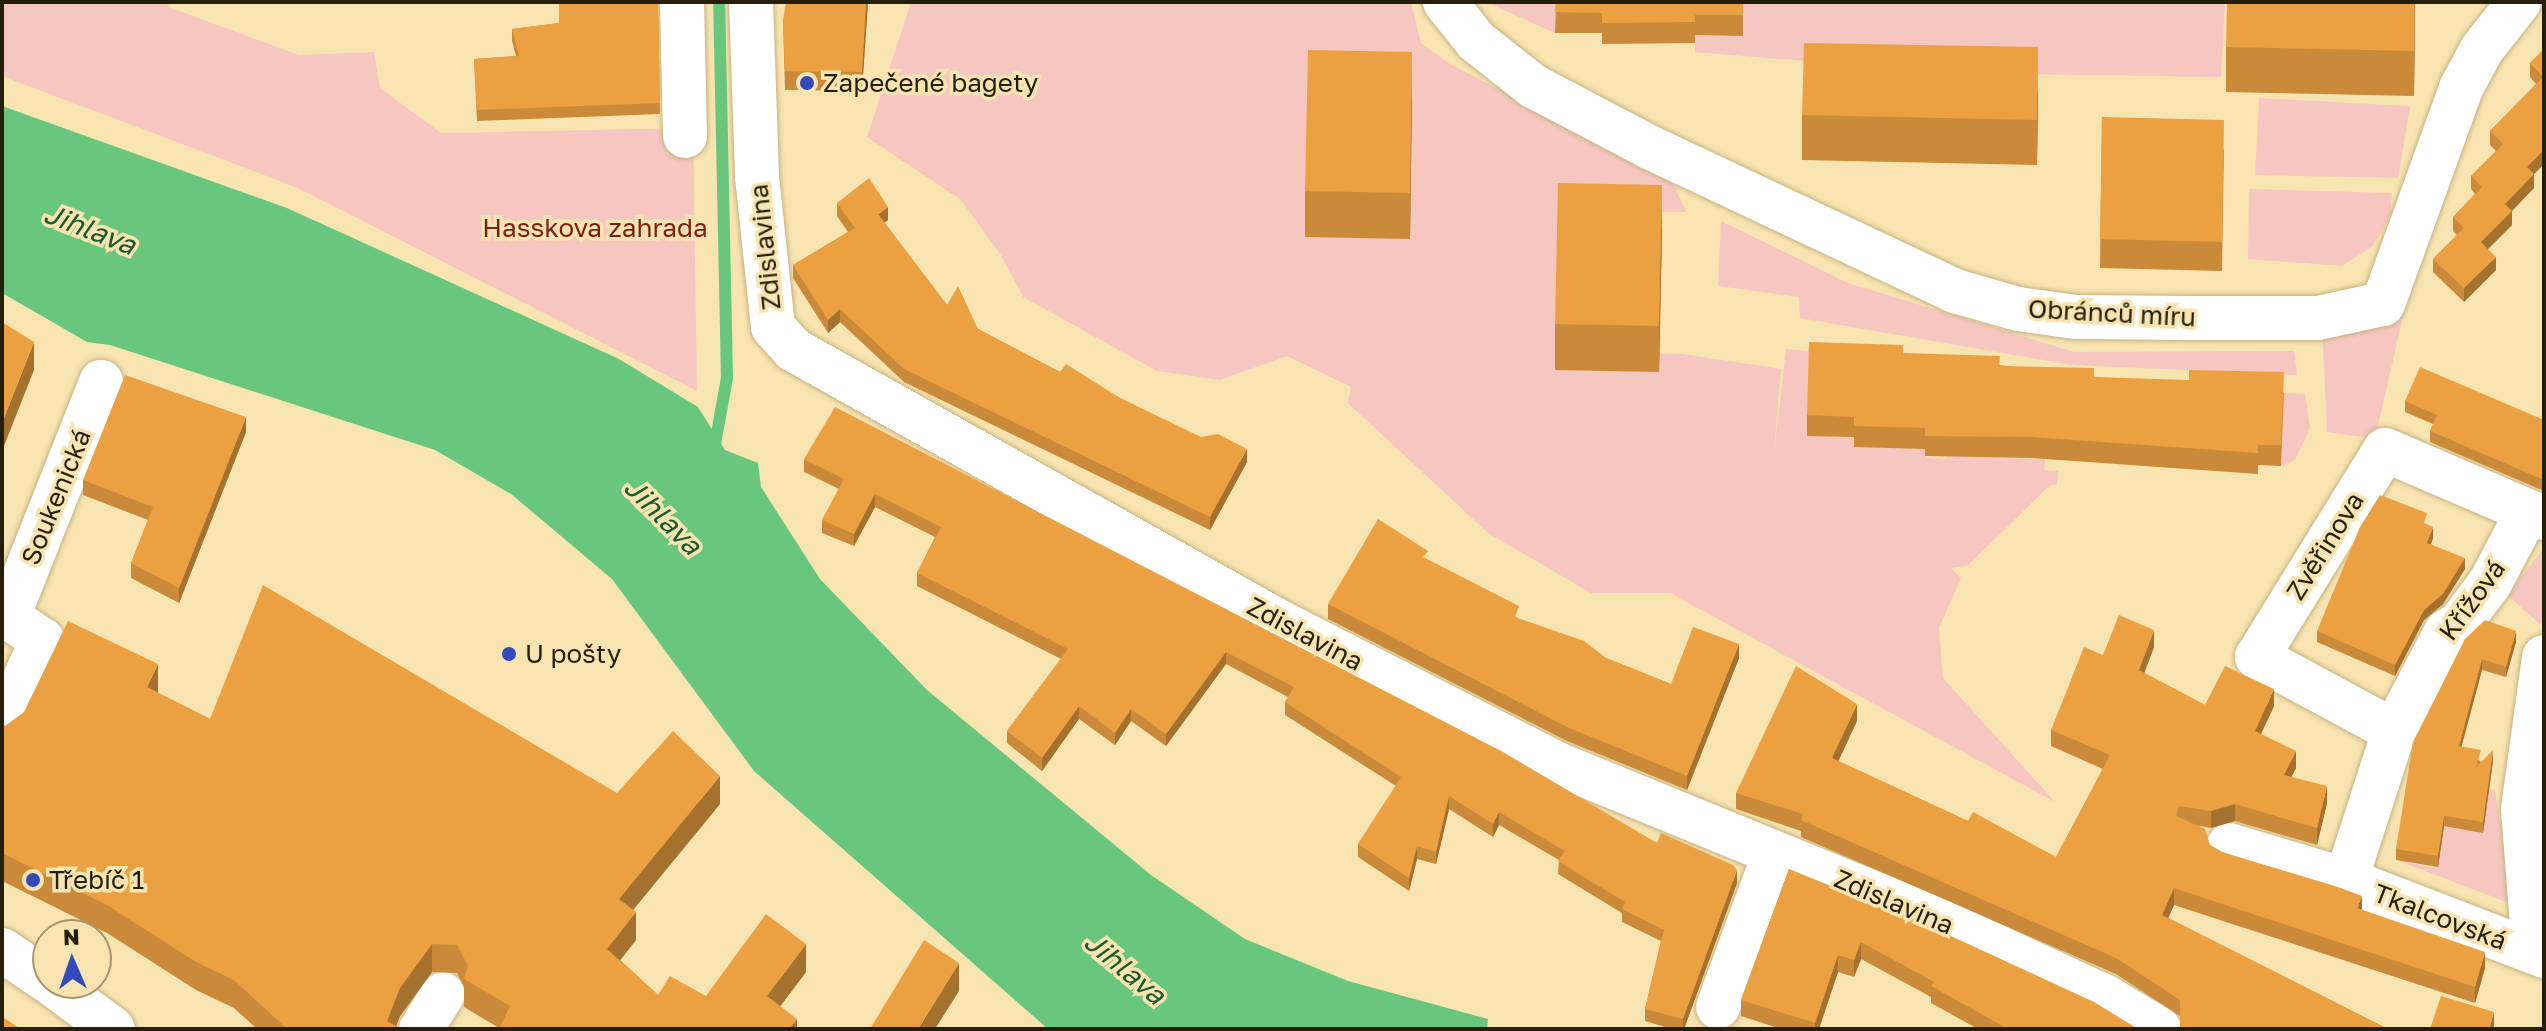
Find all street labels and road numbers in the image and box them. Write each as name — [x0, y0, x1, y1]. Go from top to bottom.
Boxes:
street label: Zdislavina — [743, 182, 787, 312]
street label: Obránců míru — [2027, 293, 2197, 333]
street label: Soukenická — [15, 425, 97, 569]
street label: Zvěřinova — [2280, 486, 2370, 606]
street label: Křížová — [2432, 554, 2512, 646]
street label: Zdislavina — [1242, 591, 1368, 677]
street label: Zdislavina — [1830, 863, 1958, 941]
street label: Tkalcovská — [2369, 877, 2511, 957]

